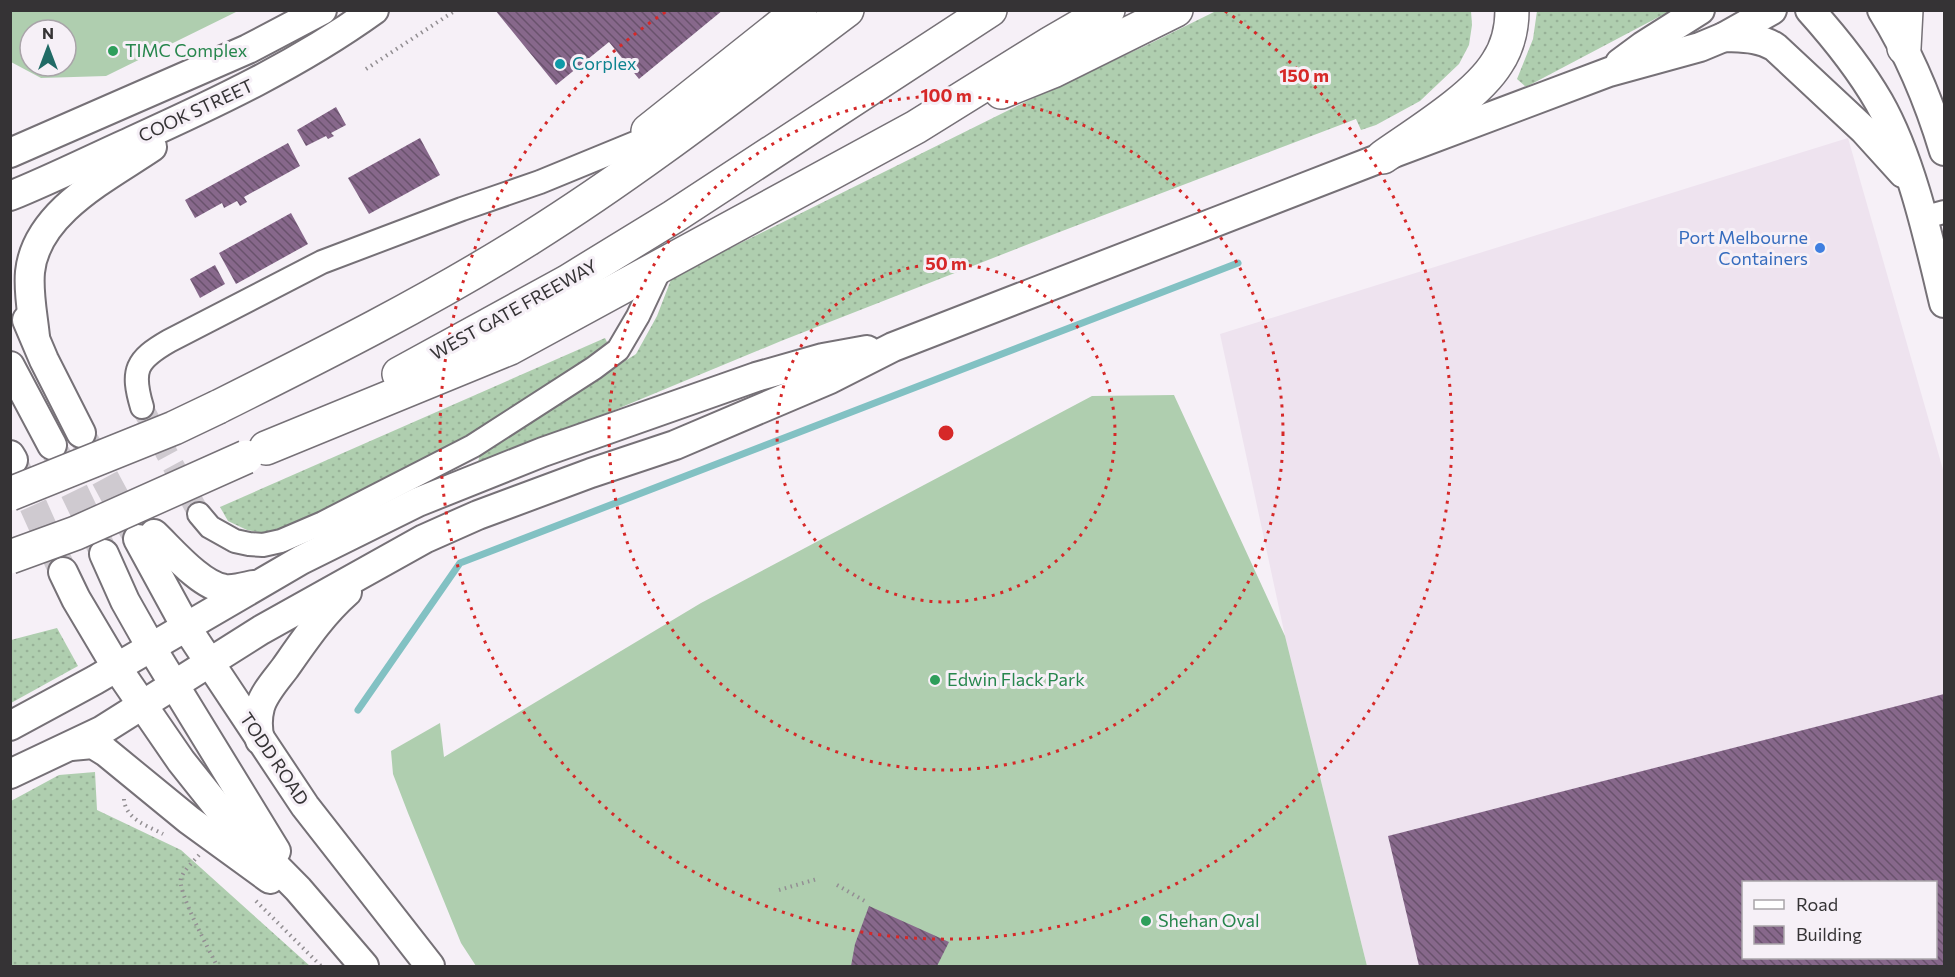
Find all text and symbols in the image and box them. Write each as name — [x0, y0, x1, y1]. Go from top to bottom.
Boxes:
north arrow — [18, 18, 78, 78]
text: N — [42, 23, 54, 42]
place label: TIMC Complex — [125, 39, 248, 61]
marker: TIMC Complex — [106, 44, 120, 58]
place label: Corplex — [572, 52, 637, 74]
marker: Corplex — [553, 57, 567, 71]
text: 150 m — [1279, 64, 1329, 86]
street label: COOK STREET — [135, 74, 256, 146]
text: 100 m — [920, 84, 972, 106]
place label: Port Melbourne Containers — [1679, 226, 1808, 269]
marker: Port Melbourne Containers — [1813, 241, 1827, 255]
text: 50 m — [925, 252, 967, 274]
street label: WEST GATE FREEWAY — [426, 254, 601, 364]
centre of rings — [936, 423, 956, 443]
place label: Edwin Flack Park — [947, 668, 1085, 690]
marker: Edwin Flack Park — [928, 673, 942, 687]
street label: TODD ROAD — [236, 708, 314, 809]
legend — [1742, 881, 1937, 959]
text: Road — [1796, 893, 1838, 915]
place label: Shehan Oval — [1158, 909, 1260, 931]
marker: Shehan Oval — [1139, 914, 1153, 928]
text: Building — [1796, 923, 1862, 945]

